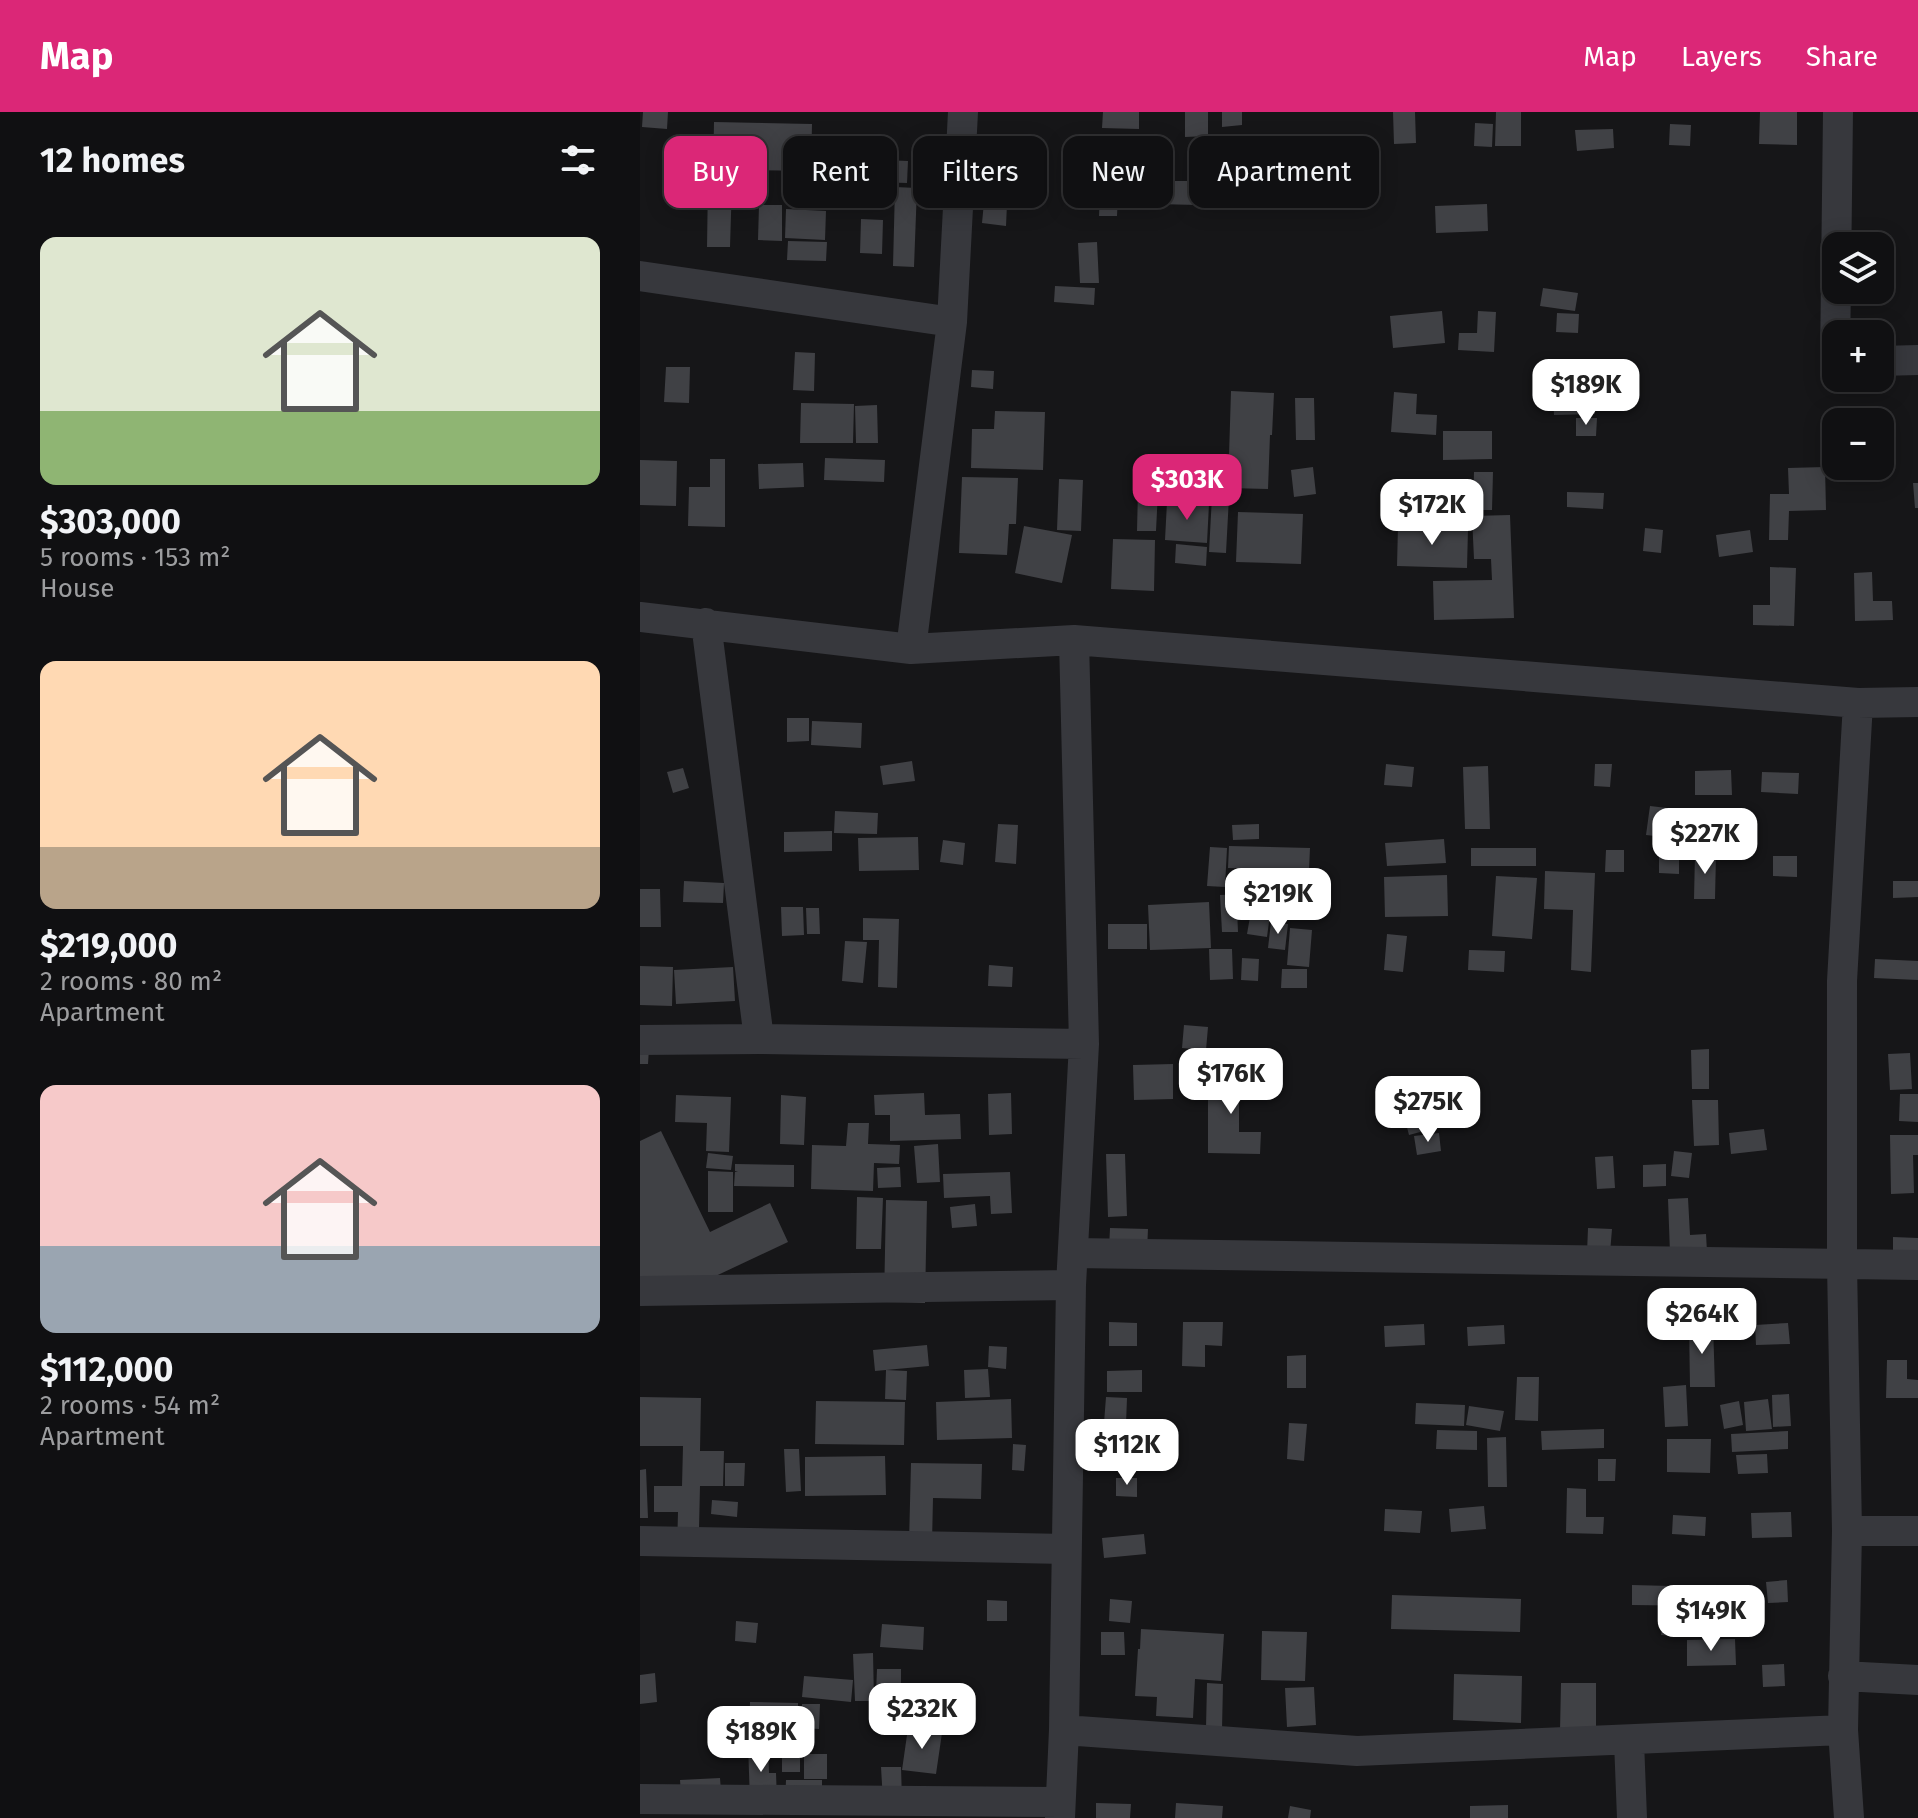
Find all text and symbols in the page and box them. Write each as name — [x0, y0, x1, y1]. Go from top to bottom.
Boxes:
text: Map — [40, 33, 113, 79]
text: Map — [1583, 40, 1637, 73]
text: Layers — [1681, 40, 1762, 73]
text: Share — [1806, 40, 1878, 73]
chip: Buy — [664, 136, 767, 208]
chip: Rent — [783, 136, 897, 208]
chip: Filters — [913, 136, 1047, 208]
chip: New — [1063, 136, 1173, 208]
chip: Apartment — [1189, 136, 1379, 208]
icon: filters — [556, 138, 600, 182]
text: 12 homes — [40, 140, 185, 181]
map controls — [1822, 232, 1894, 480]
button: layers — [1822, 232, 1894, 304]
icon: home — [248, 289, 392, 433]
button: + — [1822, 320, 1894, 392]
pin: $189K — [1530, 359, 1642, 427]
text: $189K — [1550, 369, 1622, 400]
button: − — [1822, 408, 1894, 480]
pin: $303K — [1131, 454, 1243, 522]
text: $303K — [1151, 464, 1223, 495]
pin: $172K — [1376, 479, 1488, 547]
text: $172K — [1398, 489, 1466, 520]
text: $303,000 — [40, 501, 181, 542]
text: 5 rooms · 153 m² — [40, 542, 231, 573]
text: House — [40, 573, 114, 604]
icon: home — [248, 713, 392, 857]
pin: $227K — [1649, 808, 1761, 876]
text: $227K — [1670, 818, 1740, 849]
pin: $219K — [1222, 868, 1334, 936]
text: $219K — [1243, 878, 1313, 909]
text: $219,000 — [40, 925, 177, 966]
text: 2 rooms · 80 m² — [40, 966, 222, 997]
text: Apartment — [40, 997, 165, 1028]
pin: $176K — [1175, 1048, 1287, 1116]
text: $176K — [1197, 1058, 1265, 1089]
pin: $275K — [1372, 1076, 1484, 1144]
text: $275K — [1393, 1086, 1463, 1117]
icon: home — [248, 1137, 392, 1281]
pin: $264K — [1646, 1288, 1758, 1356]
text: $264K — [1665, 1298, 1739, 1329]
text: $112,000 — [40, 1349, 173, 1390]
text: 2 rooms · 54 m² — [40, 1390, 220, 1421]
pin: $112K — [1071, 1419, 1183, 1487]
text: Apartment — [40, 1421, 165, 1452]
text: $112K — [1094, 1429, 1160, 1460]
pin: $149K — [1655, 1585, 1767, 1653]
text: $149K — [1676, 1595, 1746, 1626]
pin: $232K — [866, 1683, 978, 1751]
text: $232K — [887, 1693, 957, 1724]
pin: $189K — [705, 1706, 817, 1774]
text: $189K — [725, 1716, 797, 1747]

